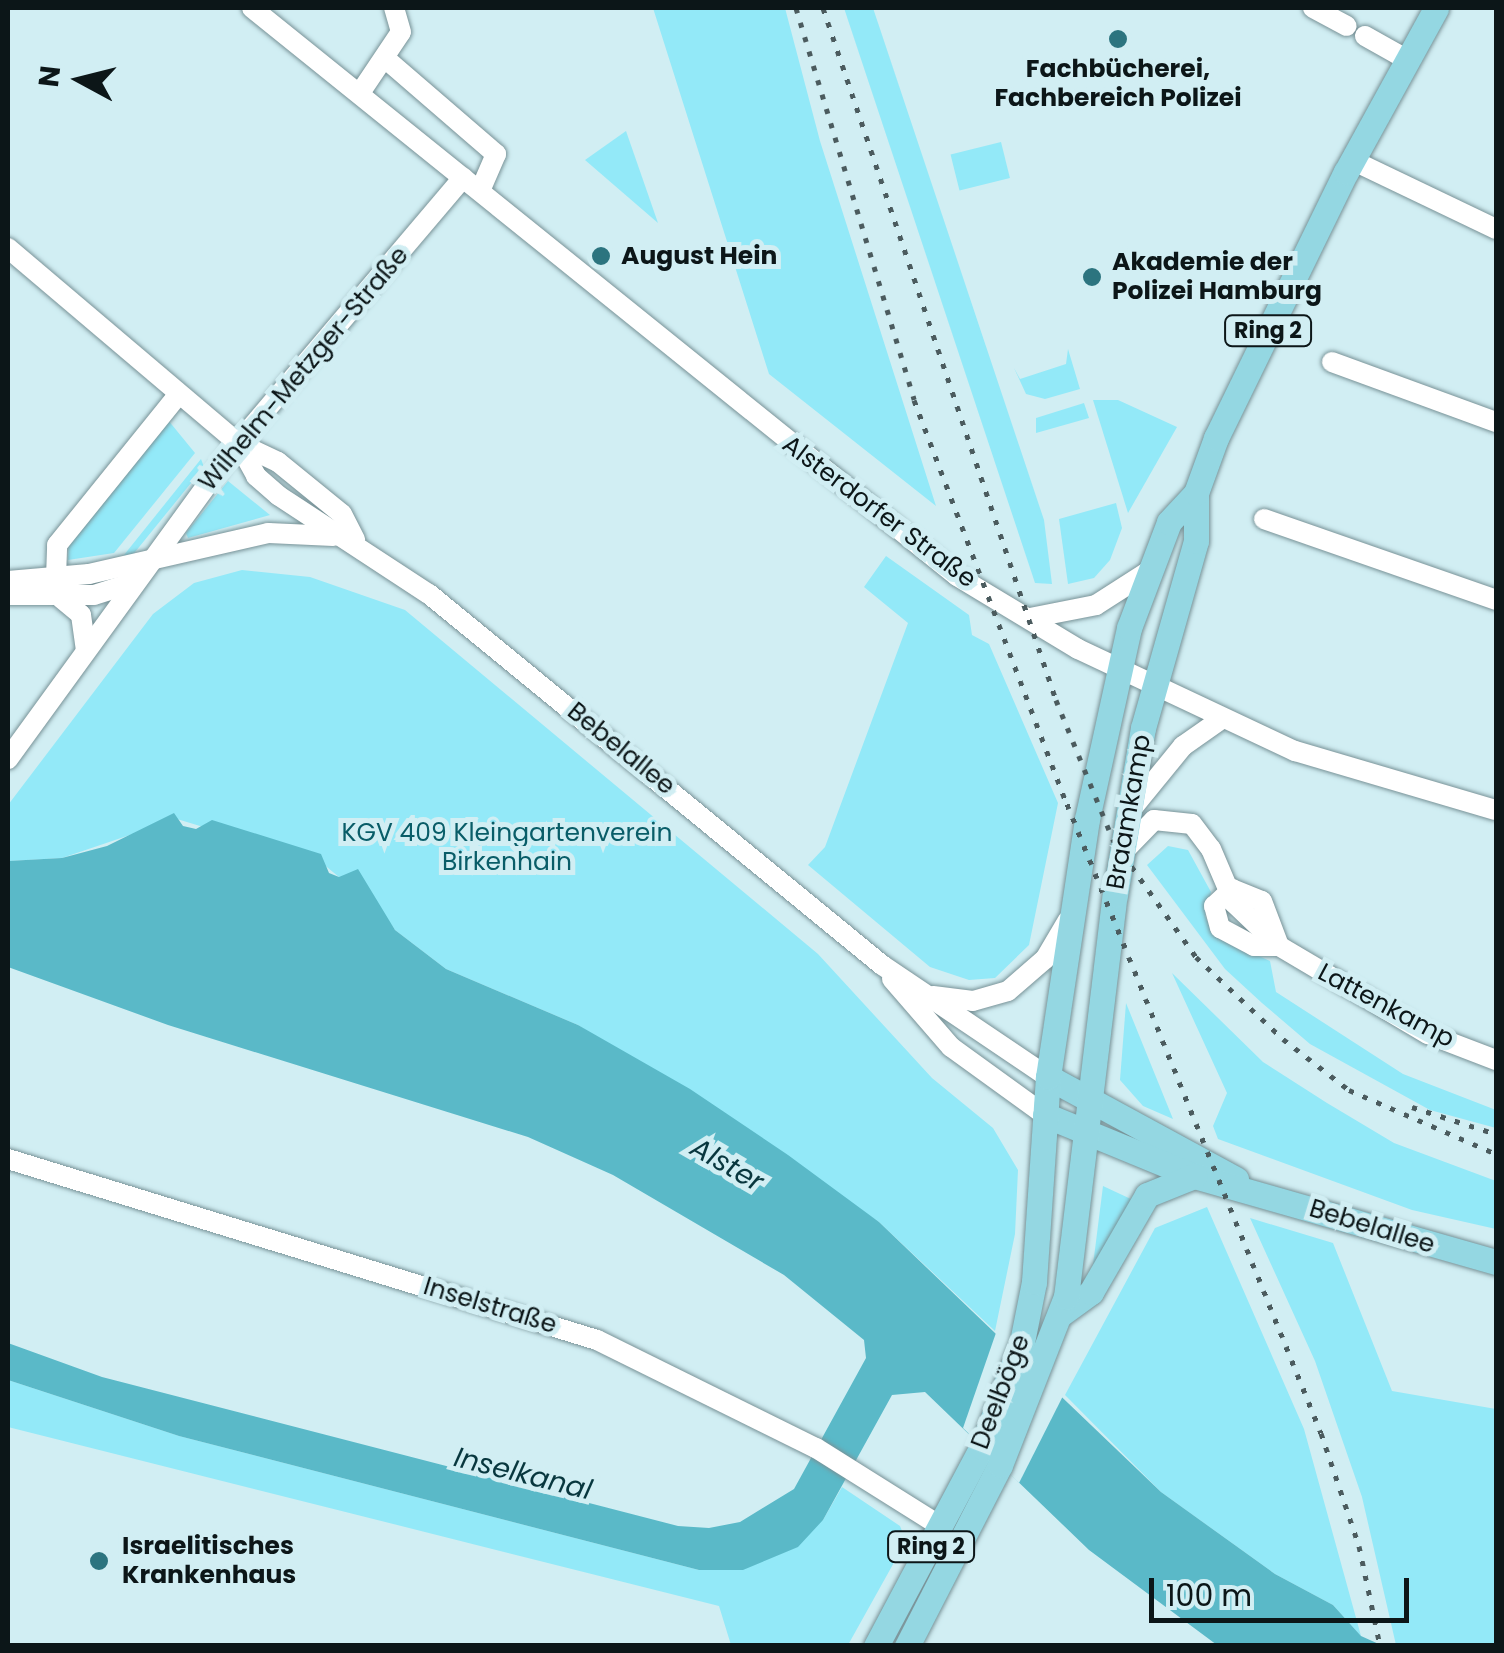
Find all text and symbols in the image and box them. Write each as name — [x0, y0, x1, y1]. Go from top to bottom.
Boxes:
marker: Fachbücherei, Fachbereich Polizei — [1107, 28, 1129, 50]
north arrow — [30, 30, 130, 130]
place label: Fachbücherei, Fachbereich Polizei — [994, 55, 1242, 114]
text: N — [29, 63, 70, 89]
street label: Wilhelm-Metzger-Straße — [193, 241, 415, 497]
place label: August Hein — [621, 241, 777, 271]
marker: August Hein — [590, 245, 612, 267]
place label: Akademie der Polizei Hamburg — [1112, 248, 1322, 307]
marker: Akademie der Polizei Hamburg — [1081, 266, 1103, 288]
road number: Ring 2 — [1223, 314, 1313, 348]
street label: Alsterdorfer Straße — [776, 429, 982, 595]
street label: Bebelallee — [561, 697, 681, 801]
street label: Braamkamp — [1101, 732, 1157, 892]
park label: KGV 409 Kleingartenverein Birkenhain — [342, 819, 672, 878]
street label: Lattenkamp — [1313, 958, 1459, 1054]
water label: Alster — [685, 1131, 769, 1199]
street label: Bebelallee — [1306, 1194, 1438, 1260]
street label: Inselstraße — [420, 1272, 560, 1340]
street label: Deelböge — [965, 1331, 1037, 1453]
water label: Inselkanal — [451, 1441, 595, 1507]
road number: Ring 2 — [886, 1530, 976, 1564]
place label: Israelitisches Krankenhaus — [122, 1532, 296, 1591]
marker: Israelitisches Krankenhaus — [86, 1548, 112, 1574]
scale bar — [1154, 1558, 1414, 1620]
text: 100 m — [1166, 1574, 1252, 1617]

